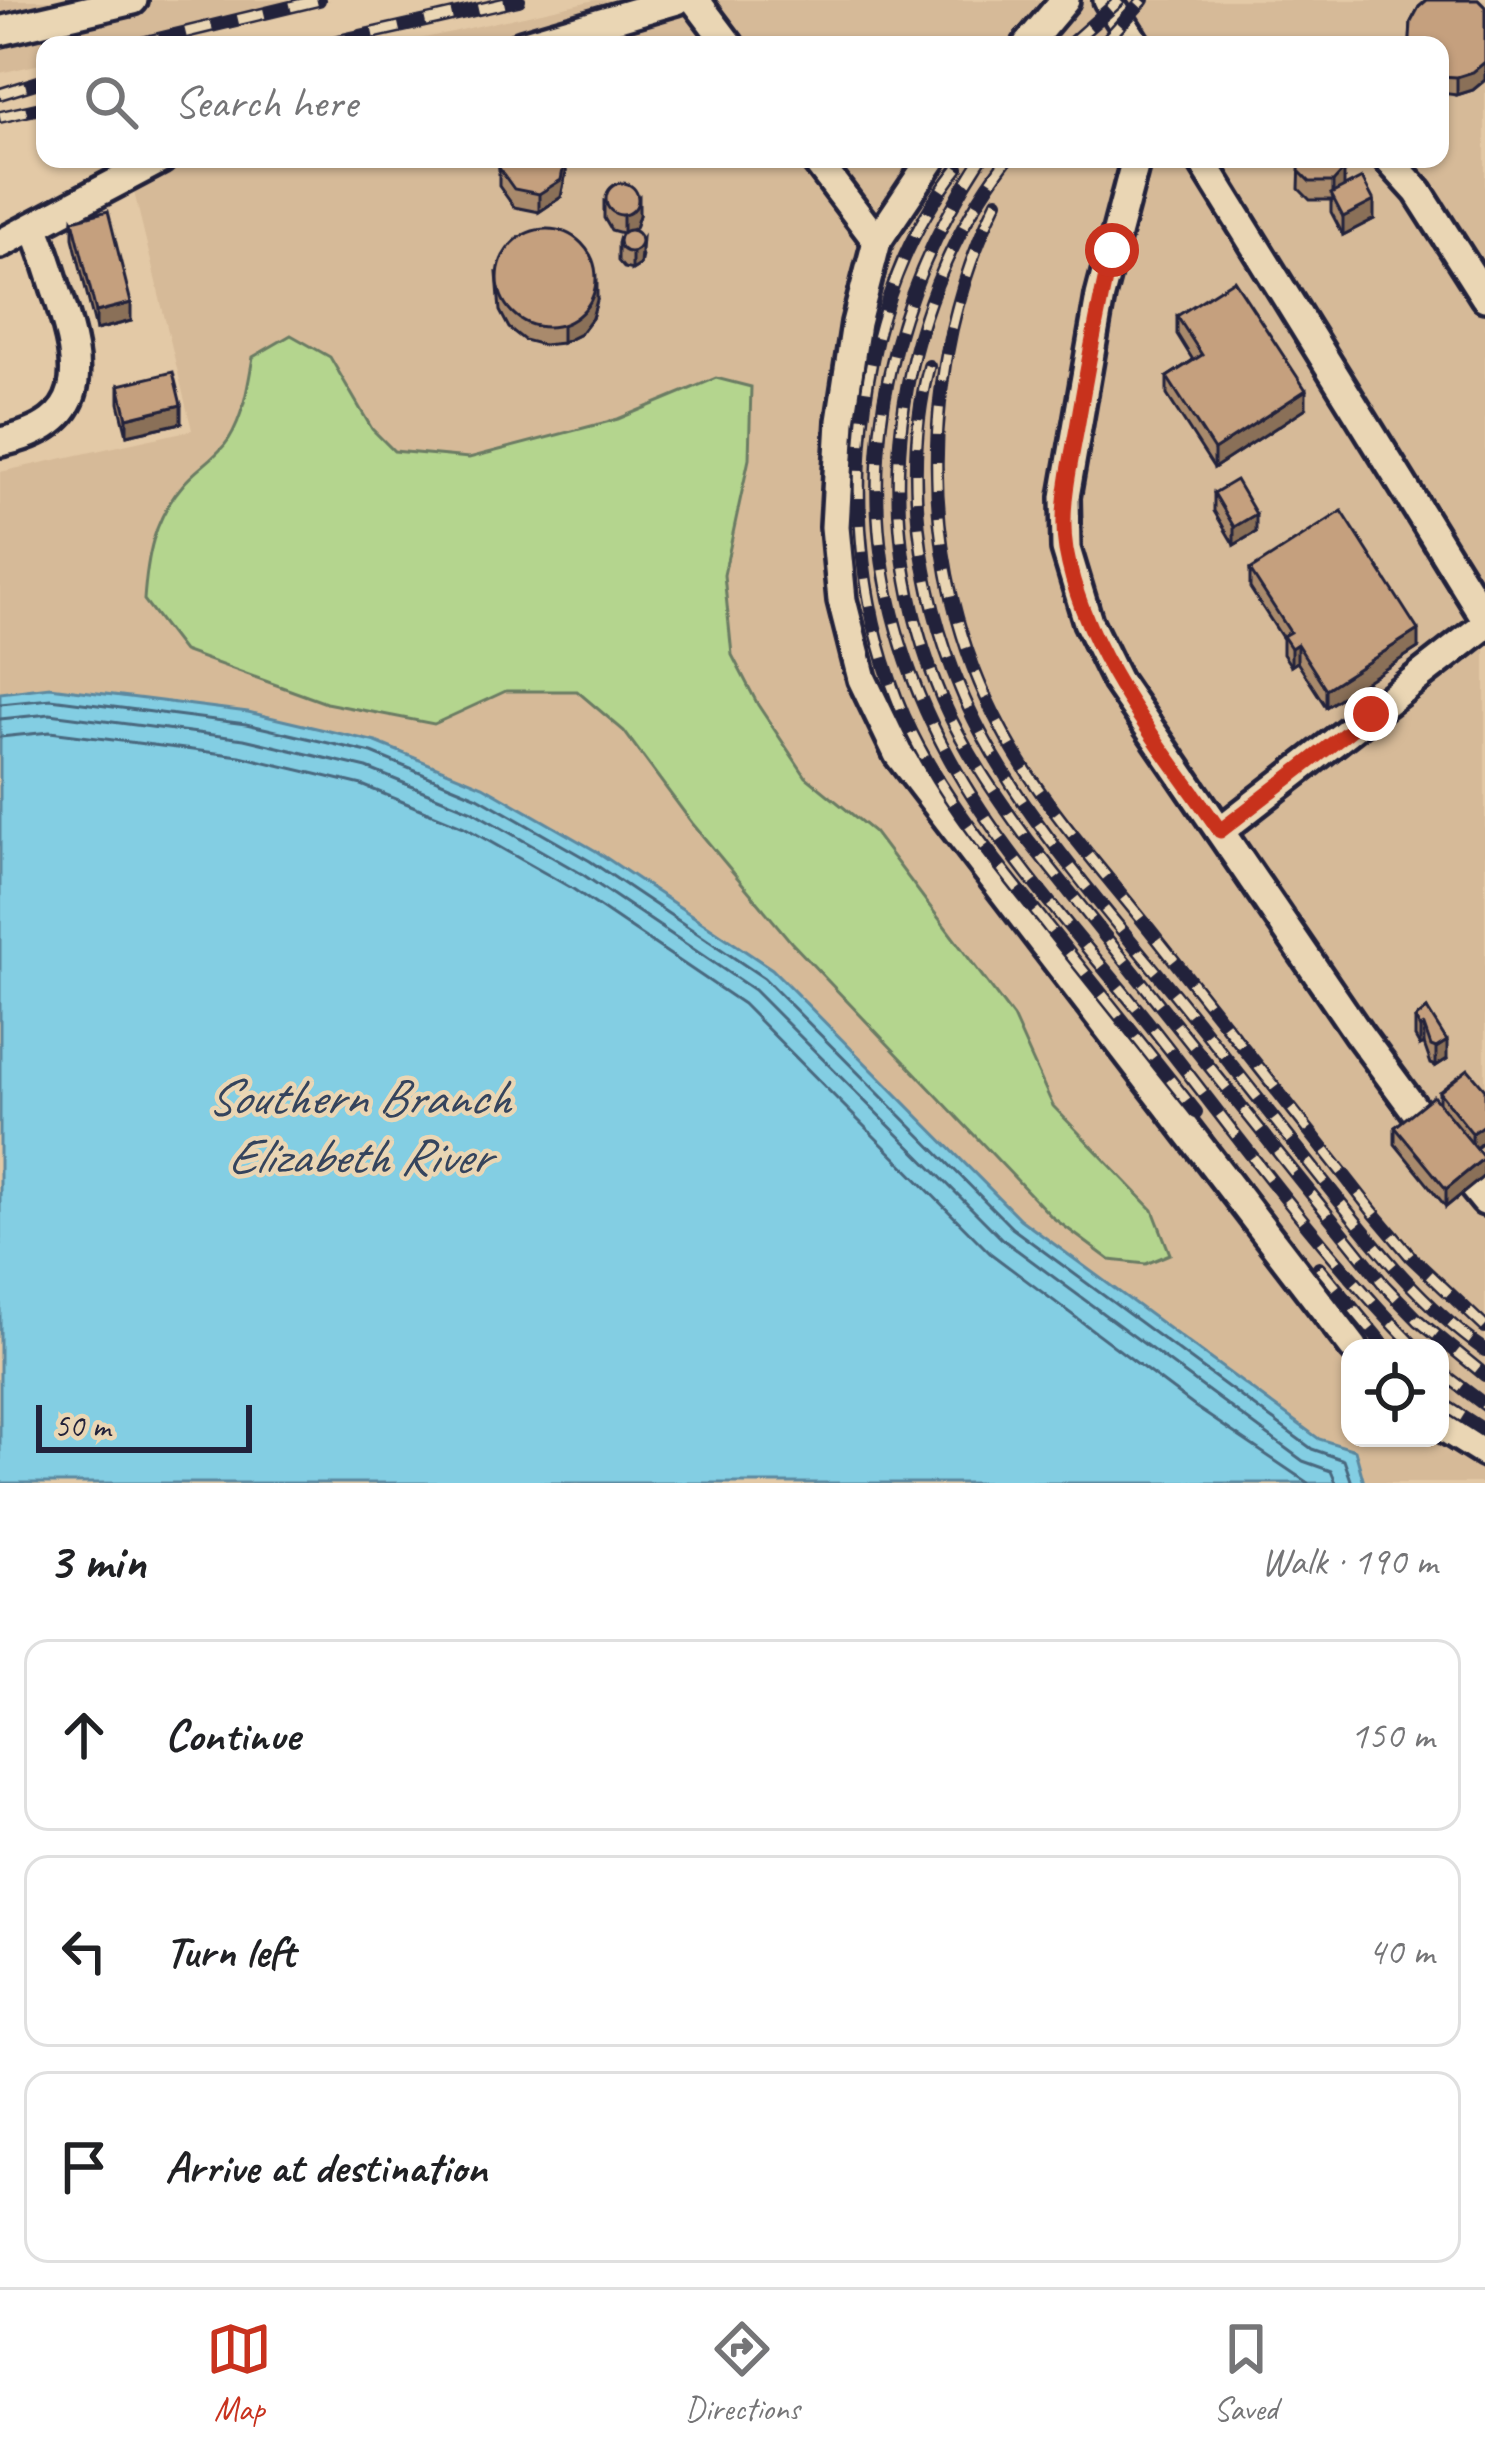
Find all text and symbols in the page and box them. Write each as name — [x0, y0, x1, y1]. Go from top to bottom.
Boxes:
search box — [36, 36, 1449, 168]
icon: search — [78, 69, 144, 135]
text: Search here — [174, 74, 357, 131]
route start — [1085, 223, 1139, 277]
route end — [1344, 687, 1398, 741]
water label: Southern Branch Elizabeth River — [207, 1065, 513, 1188]
map controls — [1341, 1339, 1449, 1447]
button: locate — [1341, 1339, 1449, 1447]
scale bar — [36, 1399, 252, 1452]
text: 50 m — [54, 1405, 110, 1447]
text: 3 min — [48, 1529, 146, 1593]
text: Walk · 190 m — [1261, 1537, 1437, 1586]
icon: ahead — [51, 1702, 117, 1768]
text: Continue — [165, 1707, 299, 1764]
text: 150 m — [1350, 1711, 1434, 1760]
icon: left — [51, 1918, 117, 1984]
text: Turn left — [165, 1923, 295, 1980]
text: 40 m — [1368, 1927, 1434, 1976]
icon: arrive — [51, 2134, 117, 2200]
text: Arrive at destination — [165, 2139, 487, 2196]
tab: Map — [206, 2316, 272, 2430]
tab: Directions — [685, 2316, 800, 2430]
tab: Saved — [1213, 2316, 1279, 2430]

